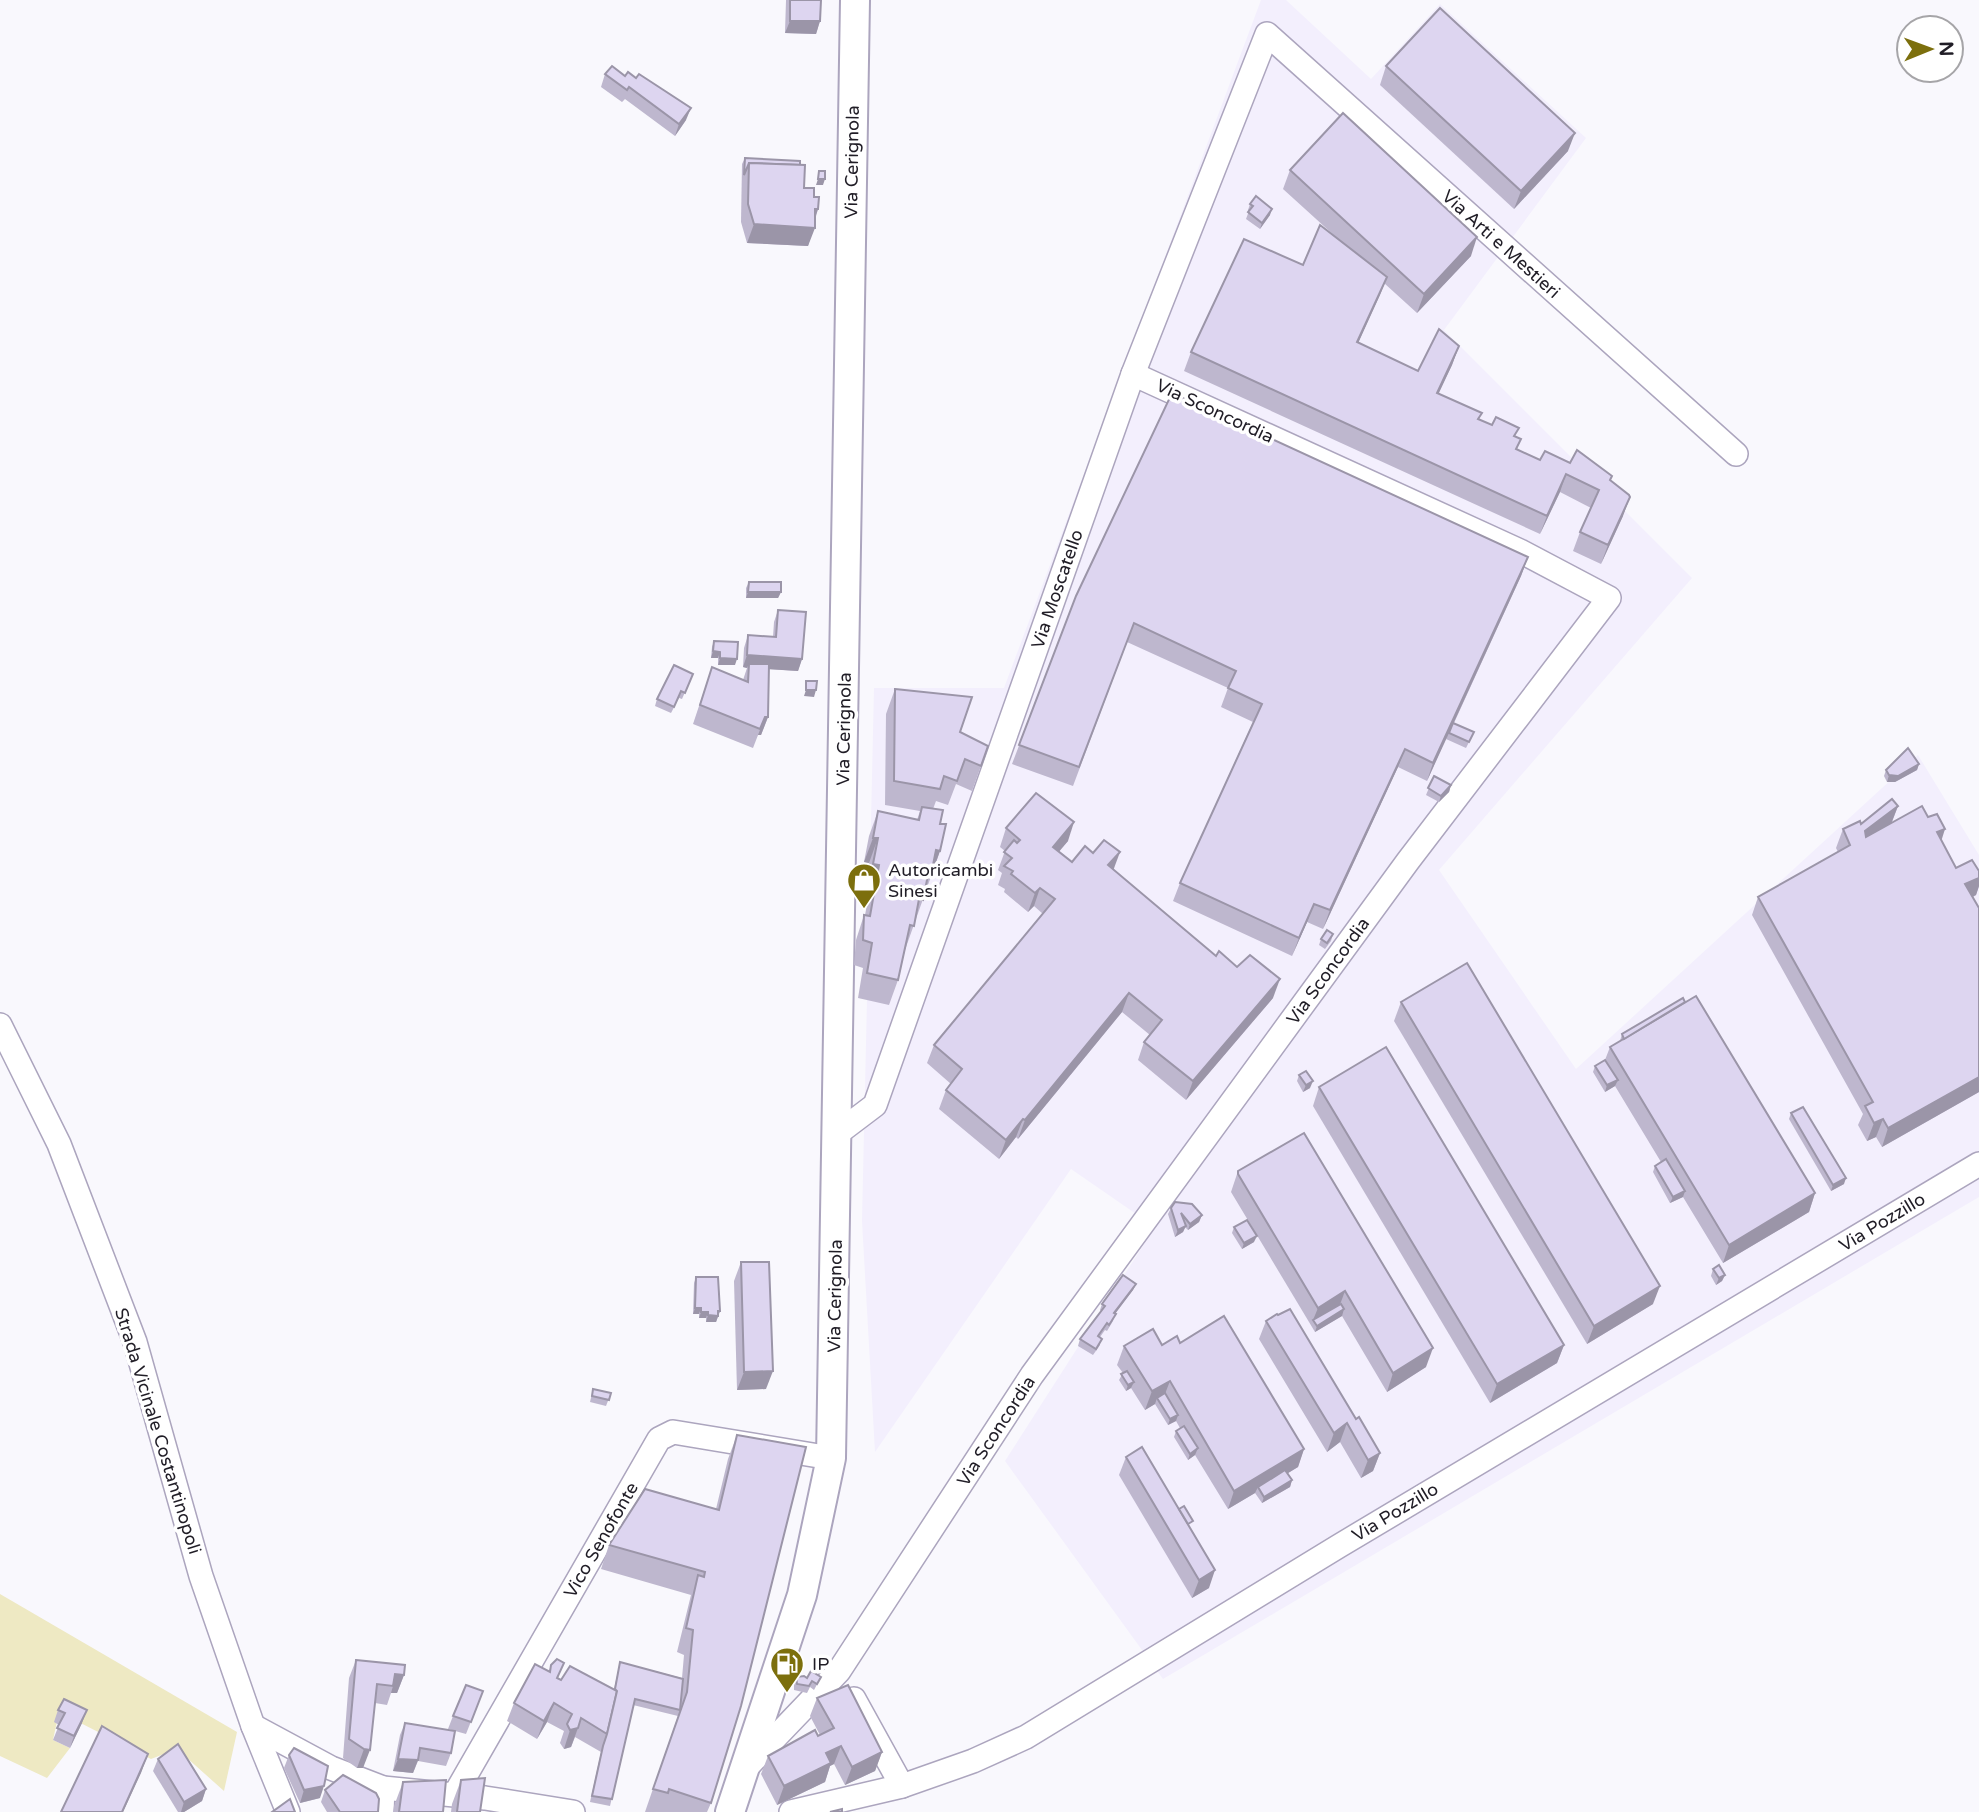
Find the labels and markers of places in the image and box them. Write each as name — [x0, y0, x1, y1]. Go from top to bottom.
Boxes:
place label: Autoricambi Sinesi — [888, 859, 993, 902]
shop icon: Autoricambi Sinesi — [845, 861, 883, 910]
fuel station icon: IP — [768, 1645, 806, 1694]
place label: IP — [812, 1653, 829, 1675]

